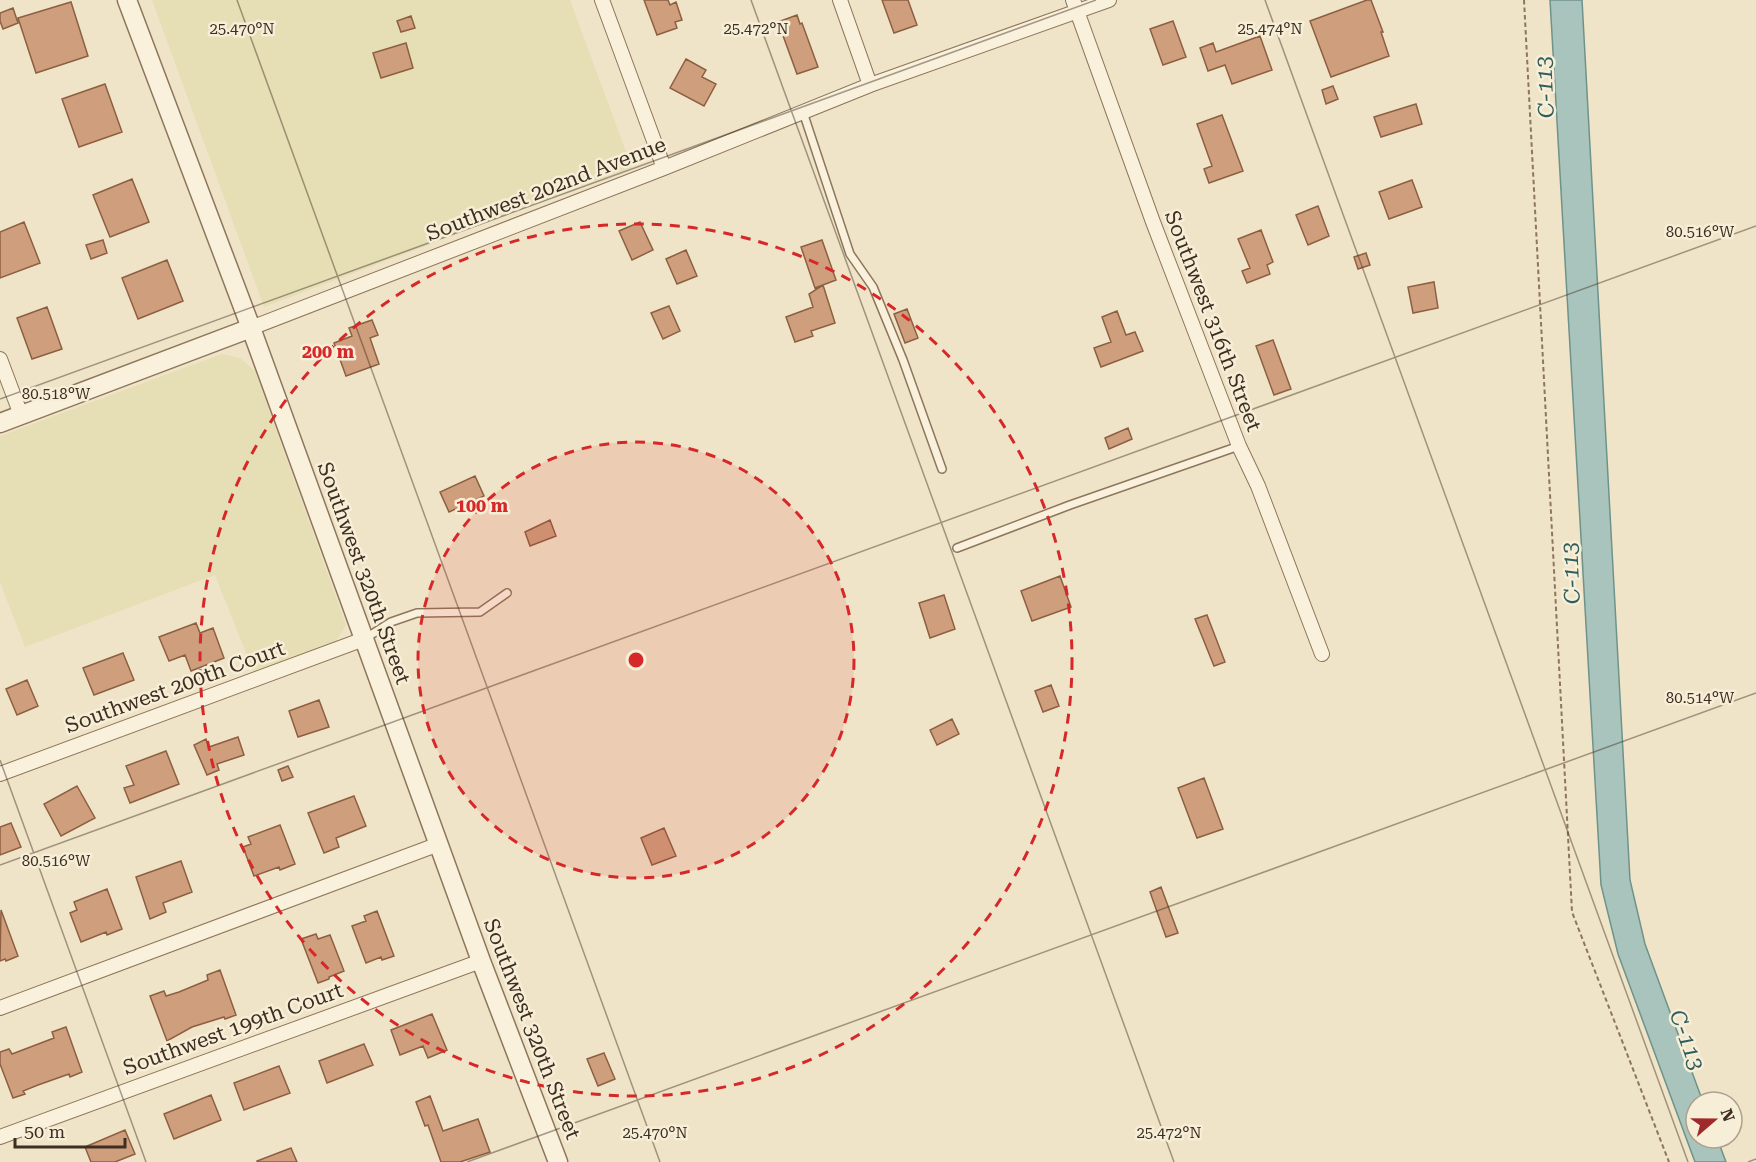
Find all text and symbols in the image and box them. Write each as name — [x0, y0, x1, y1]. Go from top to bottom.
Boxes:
text: 25.470°N — [209, 20, 275, 38]
text: 25.472°N — [723, 20, 789, 38]
text: 25.474°N — [1237, 20, 1303, 38]
water label: C-113 — [1531, 55, 1559, 119]
street label: Southwest 202nd Avenue — [423, 132, 669, 246]
street label: Southwest 316th Street — [1160, 207, 1266, 435]
text: 80.516°W — [1666, 223, 1735, 241]
text: 200 m — [302, 341, 355, 362]
text: 80.518°W — [22, 385, 91, 403]
street label: Southwest 320th Street — [313, 459, 415, 687]
text: 100 m — [456, 495, 509, 516]
water label: C-113 — [1557, 541, 1585, 605]
street label: Southwest 200th Court — [62, 636, 288, 738]
centre of rings — [626, 650, 646, 670]
text: 80.514°W — [1666, 689, 1735, 707]
text: 80.516°W — [22, 852, 91, 870]
street label: Southwest 320th Street — [479, 915, 585, 1143]
street label: Southwest 199th Court — [120, 978, 346, 1080]
water label: C-113 — [1665, 1007, 1709, 1073]
north arrow — [1684, 1090, 1744, 1150]
text: N — [1717, 1106, 1739, 1124]
scale bar — [15, 1111, 124, 1149]
text: 50 m — [24, 1121, 65, 1142]
text: 25.470°N — [622, 1124, 688, 1142]
text: 25.472°N — [1136, 1124, 1202, 1142]

